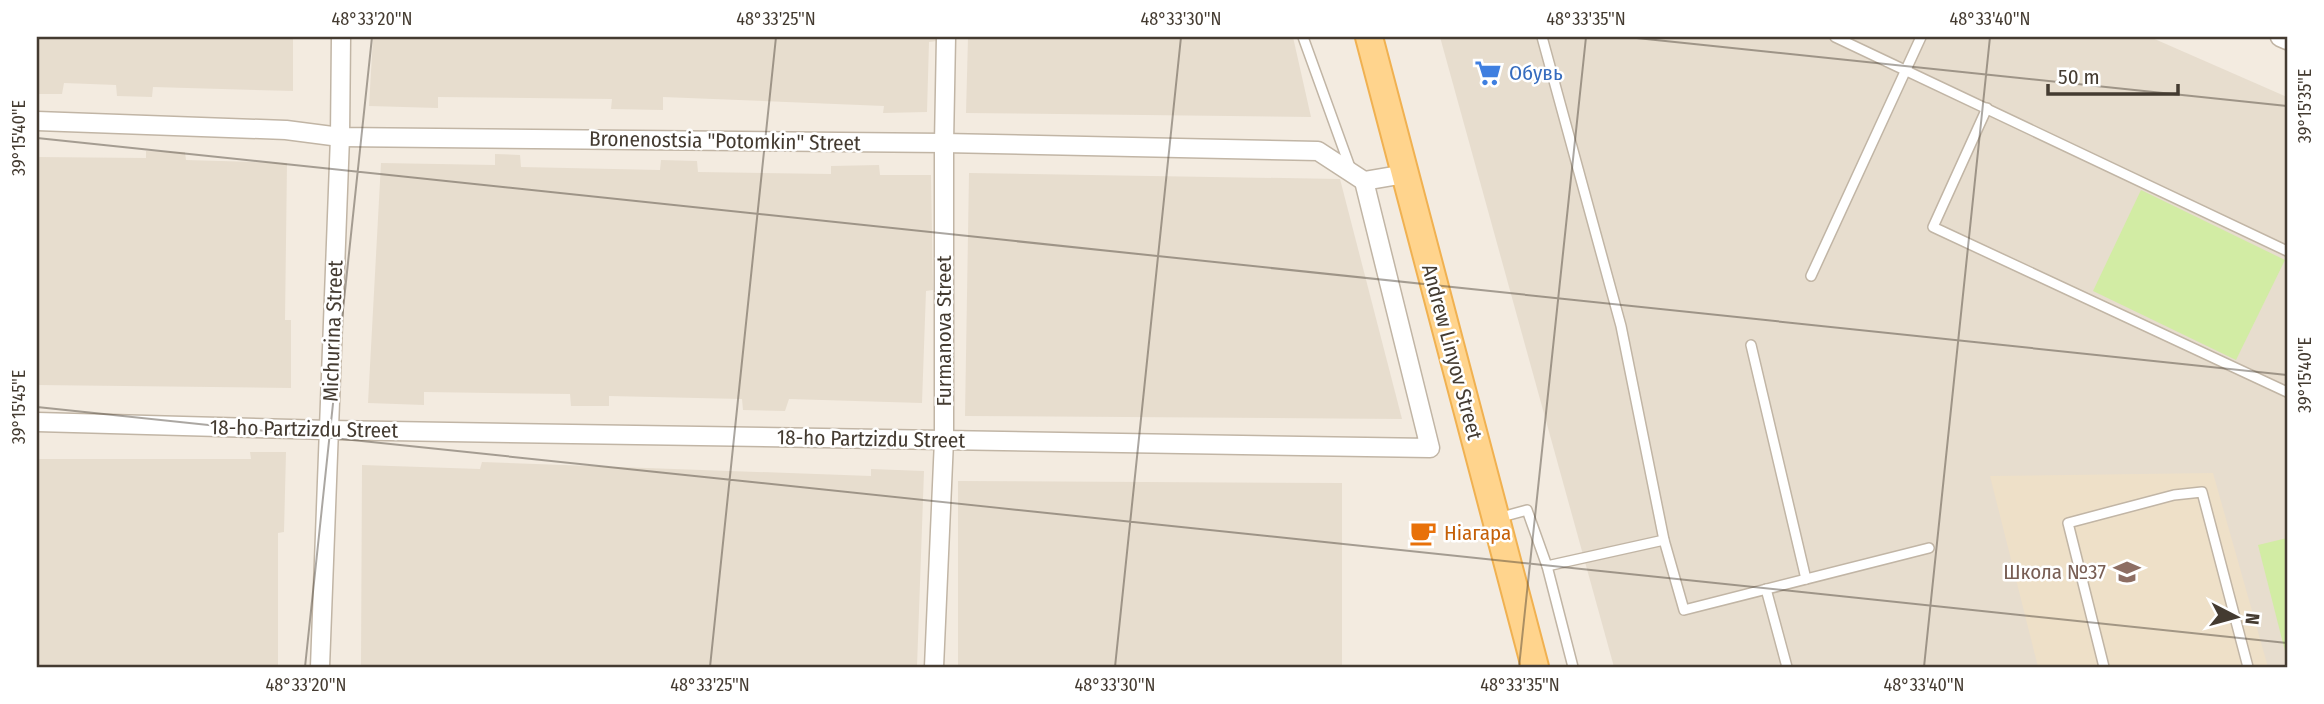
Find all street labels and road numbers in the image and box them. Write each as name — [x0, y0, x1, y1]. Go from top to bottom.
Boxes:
street label: Bronenostsia "Potomkin" Street — [589, 126, 861, 156]
street label: Furmanova Street — [931, 255, 957, 407]
street label: Michurina Street — [318, 260, 348, 402]
street label: Andrew Linyov Street — [1416, 261, 1488, 443]
street label: 18-ho Partzizdu Street — [210, 414, 399, 444]
street label: 18-ho Partzizdu Street — [777, 424, 966, 454]

